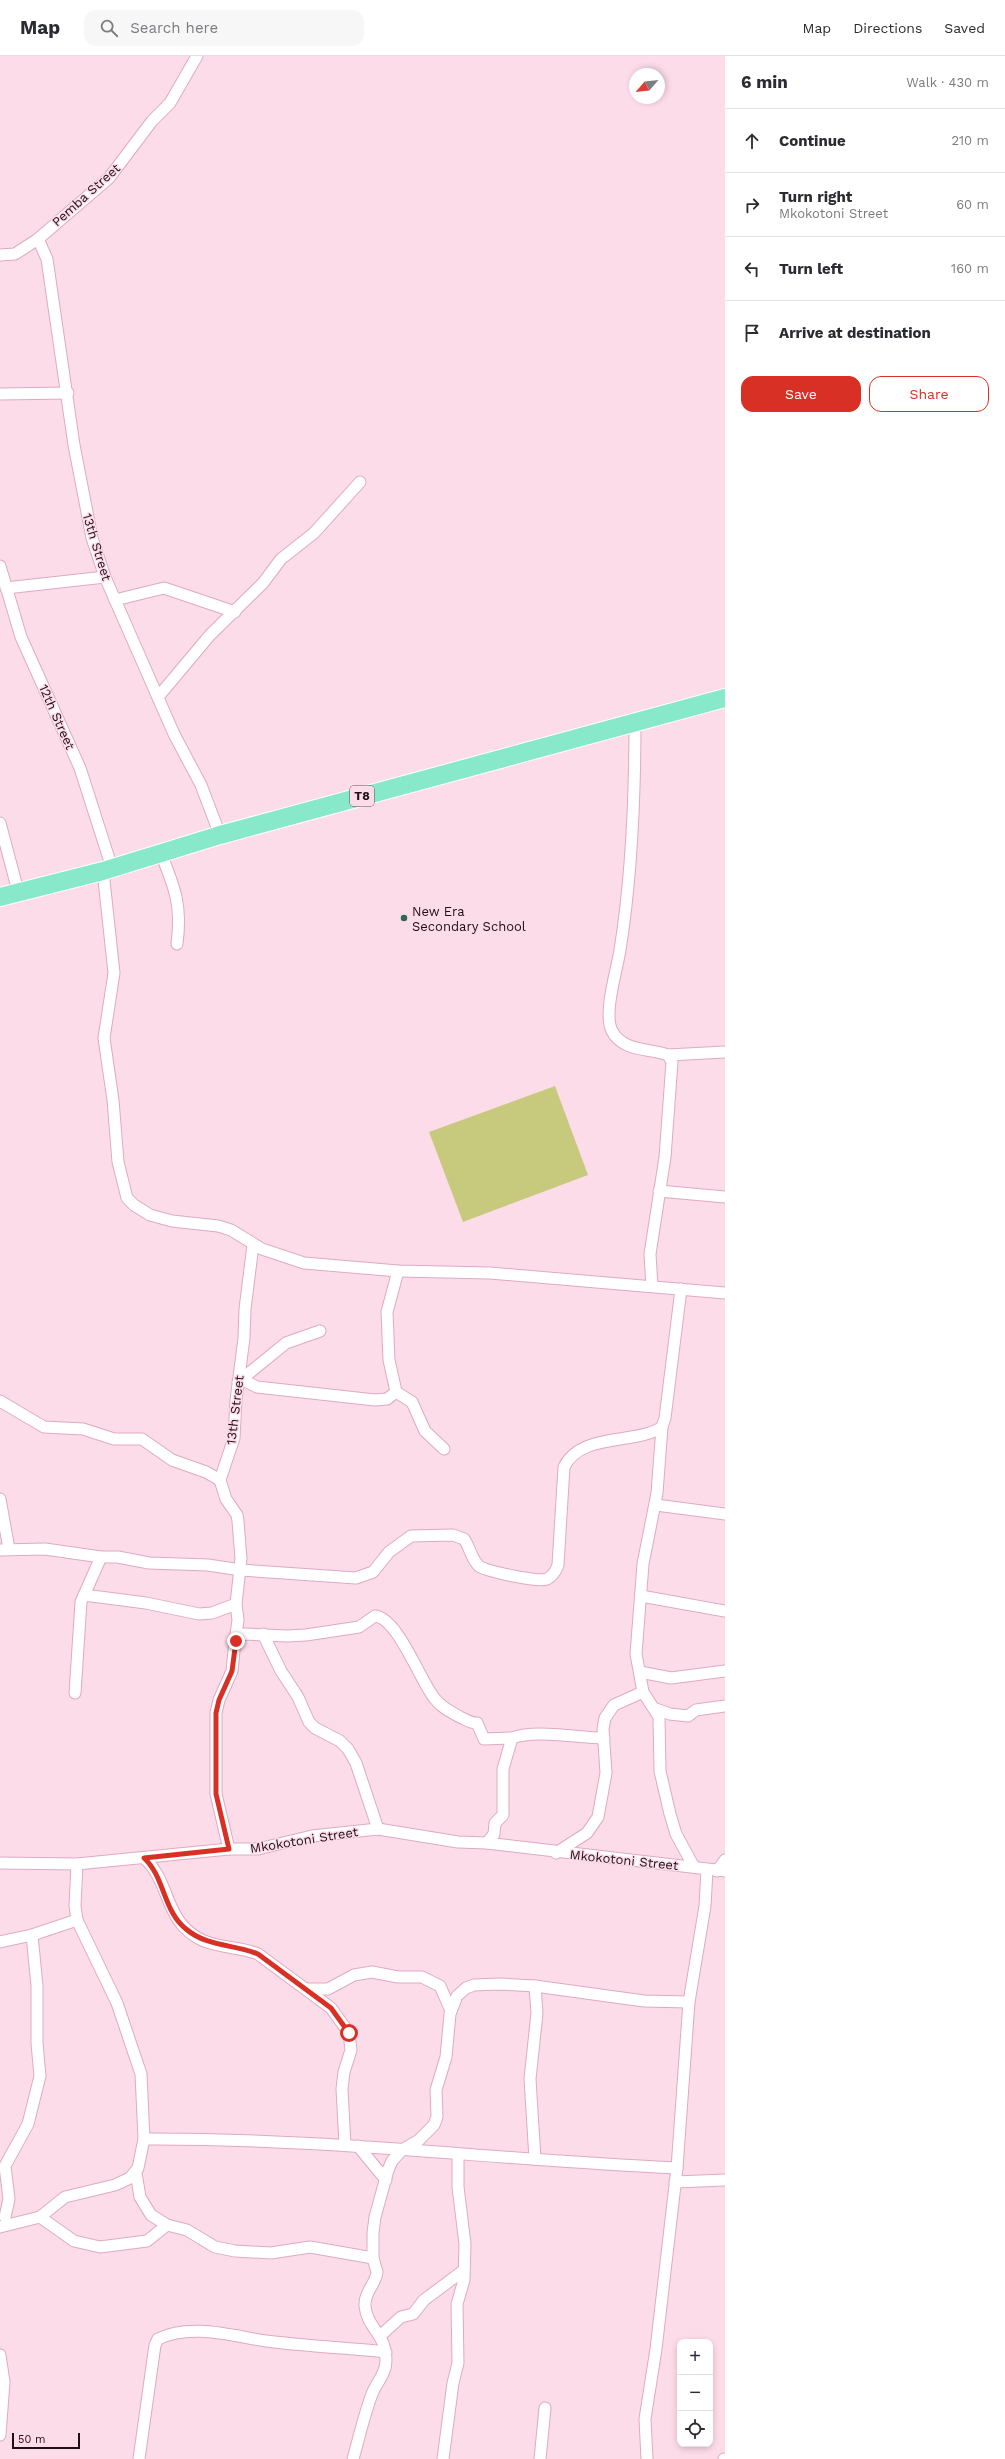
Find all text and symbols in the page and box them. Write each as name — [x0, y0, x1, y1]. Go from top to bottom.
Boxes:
search box — [84, 10, 364, 46]
text: Map — [20, 16, 60, 39]
icon: search — [98, 17, 120, 39]
text: Search here — [130, 19, 218, 37]
text: Map — [803, 20, 831, 36]
text: Directions — [853, 20, 922, 36]
text: Saved — [944, 20, 985, 36]
north arrow — [629, 68, 665, 104]
text: 6 min — [741, 72, 788, 92]
text: Walk · 430 m — [906, 75, 989, 90]
icon: ahead — [741, 130, 763, 152]
text: Continue — [779, 132, 846, 150]
text: 210 m — [951, 133, 989, 148]
street label: Pemba Street — [49, 160, 124, 230]
text: Turn right — [779, 188, 852, 206]
icon: right — [741, 194, 763, 216]
text: 60 m — [956, 197, 989, 212]
text: Mkokotoni Street — [779, 206, 888, 221]
icon: left — [741, 258, 763, 280]
text: Turn left — [779, 260, 843, 278]
text: 160 m — [951, 261, 989, 276]
icon: arrive — [741, 322, 763, 344]
text: Arrive at destination — [779, 324, 931, 342]
button: Save — [741, 376, 861, 412]
button: Share — [869, 376, 989, 412]
street label: 13th Street — [80, 511, 115, 583]
street label: 12th Street — [36, 682, 78, 752]
road number: T8 — [350, 786, 374, 806]
place label: New Era Secondary School — [412, 904, 526, 934]
marker: New Era Secondary School — [399, 913, 409, 923]
street label: 13th Street — [223, 1374, 247, 1446]
route end — [227, 1632, 245, 1650]
street label: Mkokotoni Street — [249, 1824, 360, 1856]
street label: Mkokotoni Street — [569, 1847, 680, 1873]
route start — [340, 2024, 358, 2042]
map controls — [677, 2339, 713, 2447]
button: + — [677, 2339, 713, 2375]
button: − — [677, 2375, 713, 2411]
button: locate — [677, 2411, 713, 2447]
scale bar — [12, 2431, 80, 2450]
text: 50 m — [18, 2433, 45, 2446]

